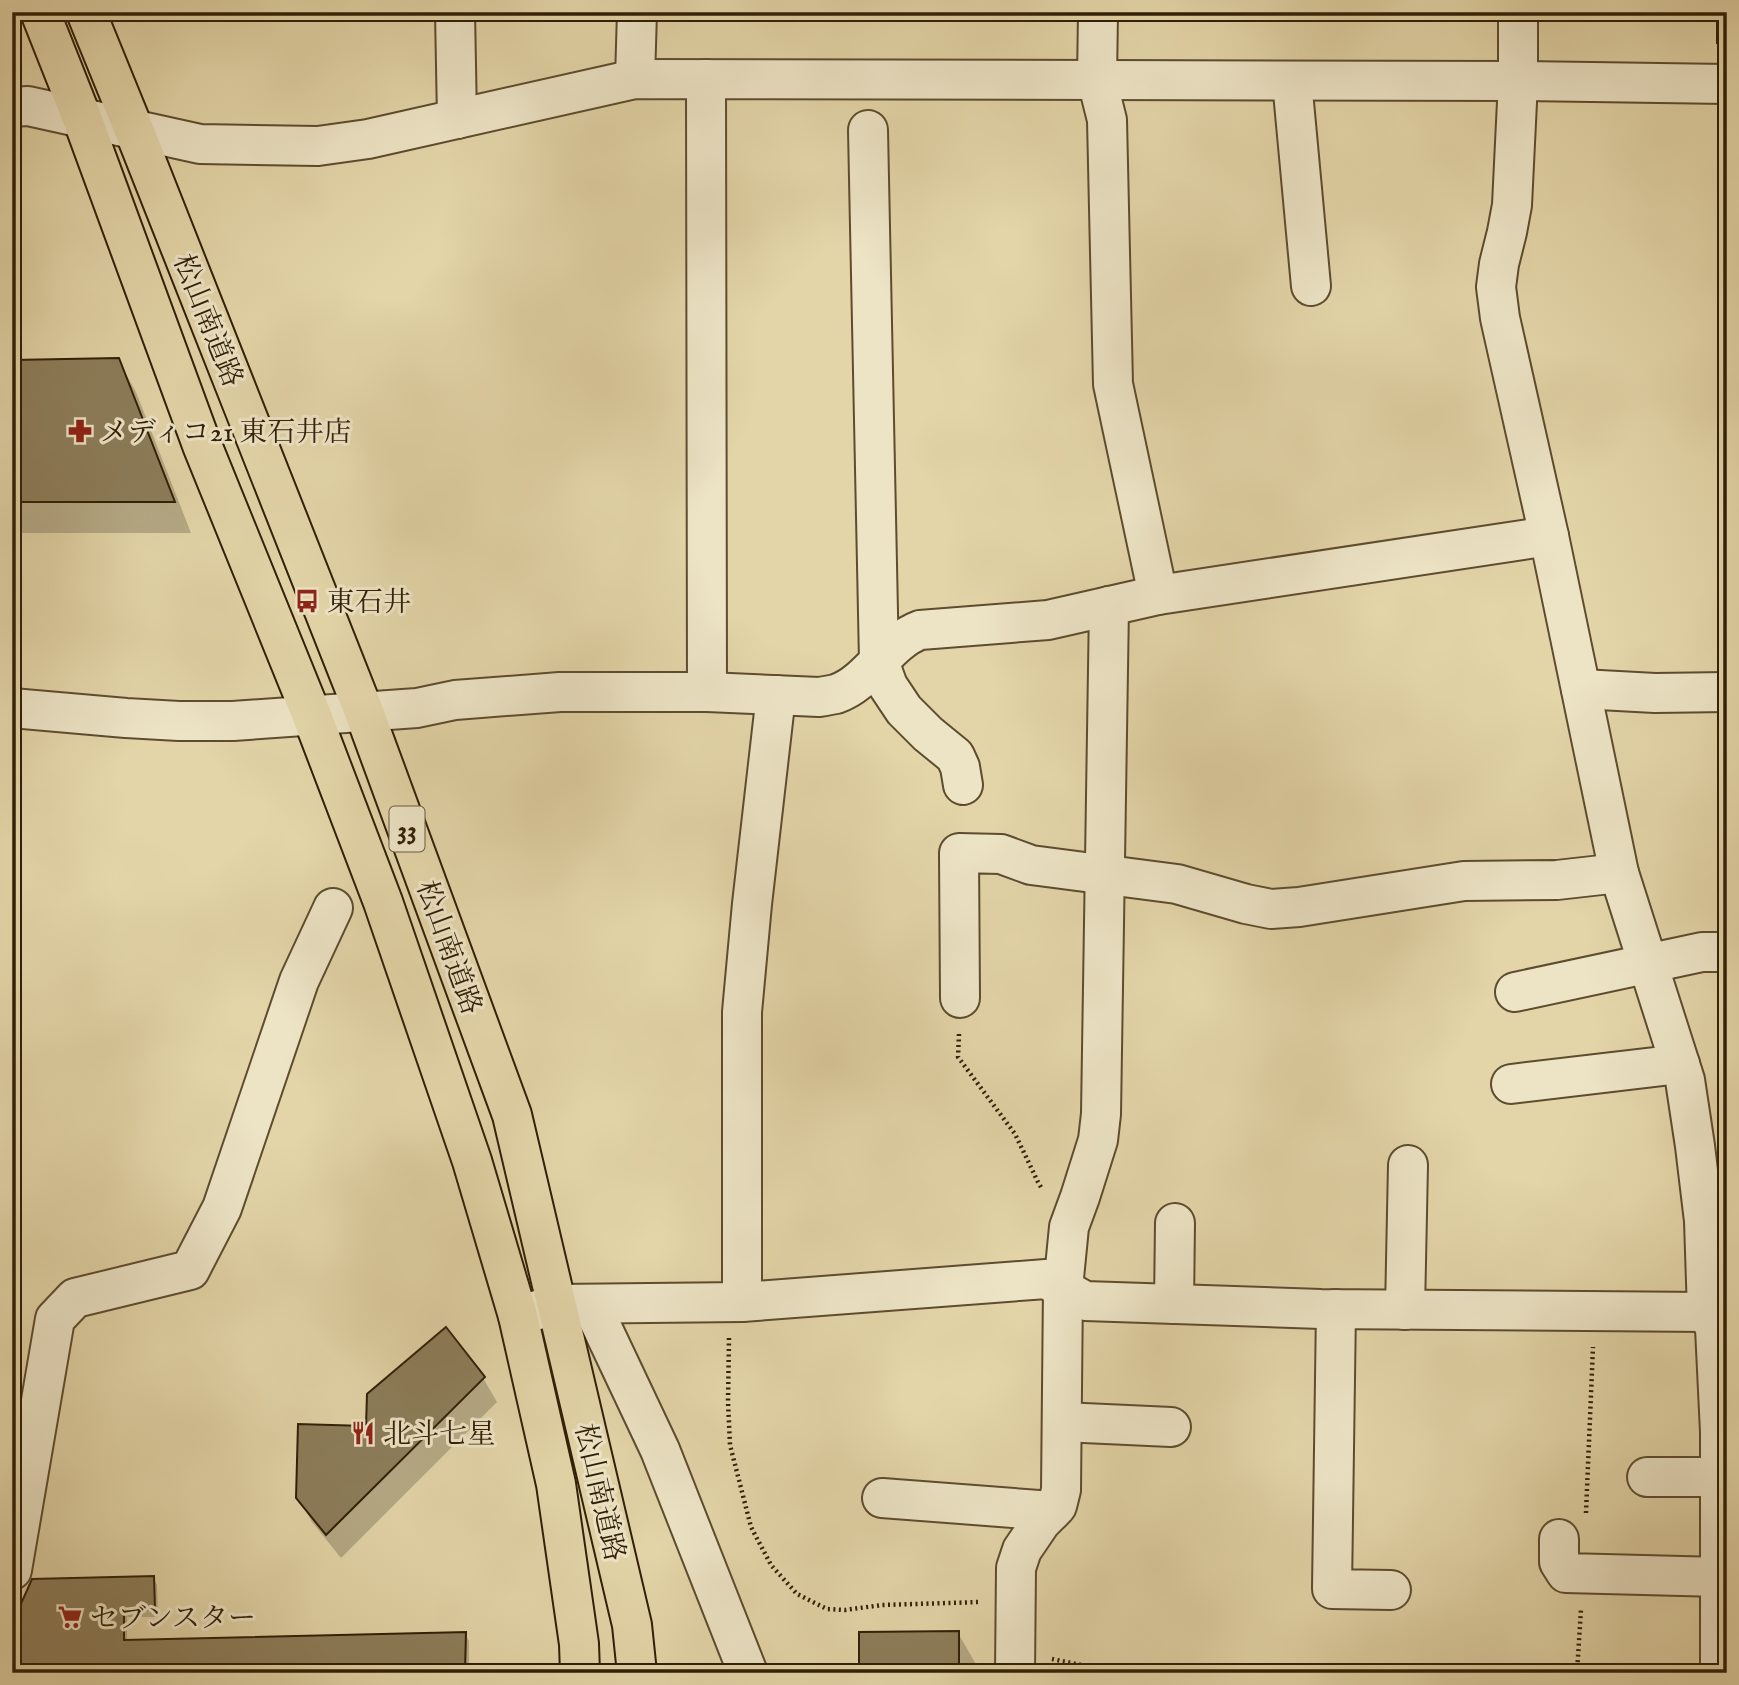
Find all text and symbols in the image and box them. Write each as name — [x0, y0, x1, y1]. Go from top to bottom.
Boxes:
street label: 松山南道路 — [164, 249, 249, 392]
place label: メディコ21 東石井店 — [100, 416, 351, 451]
pharmacy icon: メディコ21 東石井店 — [66, 417, 94, 445]
place label: 東石井 — [327, 586, 411, 621]
bus stop icon: 東石井 — [293, 587, 321, 615]
road number: 33 — [390, 806, 424, 852]
street label: 松山南道路 — [407, 876, 488, 1020]
place label: 北斗七星 — [383, 1418, 495, 1453]
restaurant icon: 北斗七星 — [349, 1419, 377, 1447]
street label: 松山南道路 — [566, 1420, 631, 1565]
place label: セブンスター — [90, 1602, 256, 1637]
supermarket icon: セブンスター — [56, 1603, 84, 1631]

